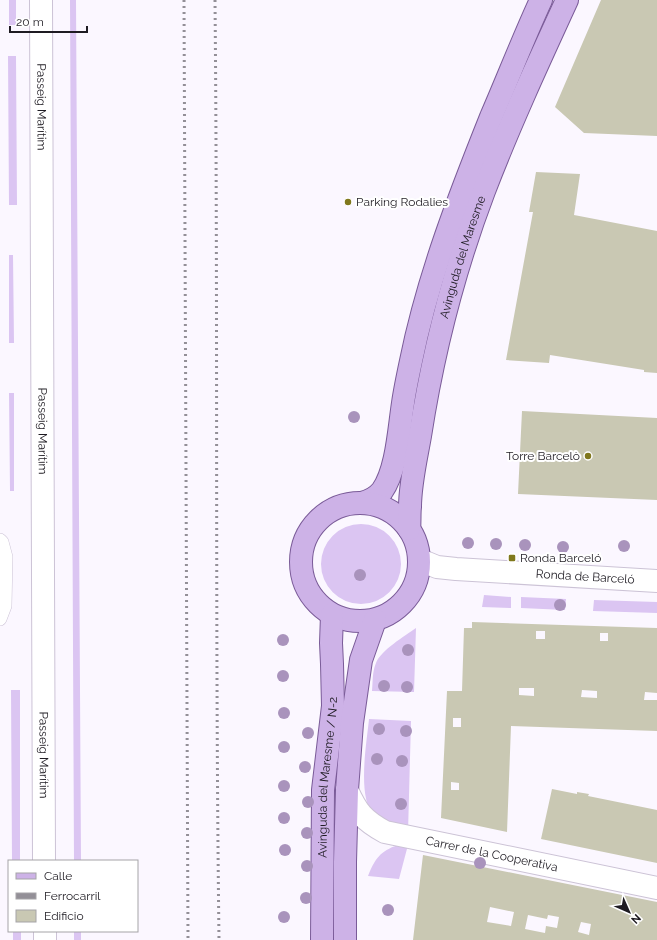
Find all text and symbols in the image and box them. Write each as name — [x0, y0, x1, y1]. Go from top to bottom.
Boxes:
scale bar — [10, 8, 87, 34]
text: 20 m — [16, 15, 44, 29]
street label: Passeig Marítim — [34, 63, 49, 151]
street label: Avinguda del Maresme — [437, 194, 489, 320]
place label: Parking Rodalies — [356, 195, 448, 209]
marker: Parking Rodalies — [343, 197, 353, 207]
street label: Passeig Marítim — [35, 387, 50, 475]
place label: Torre Barcelò — [506, 449, 580, 463]
marker: Torre Barcelò — [583, 451, 593, 461]
place label: Ronda Barceló — [520, 551, 601, 565]
marker: Ronda Barceló — [507, 553, 517, 563]
street label: Ronda de Barceló — [535, 567, 635, 587]
street label: Avinguda del Maresme / N-2 — [316, 697, 340, 858]
street label: Passeig Marítim — [36, 711, 51, 799]
street label: Carrer de la Cooperativa — [424, 834, 559, 874]
legend — [8, 860, 138, 932]
text: Calle — [44, 869, 72, 883]
text: Ferrocarril — [44, 889, 101, 903]
north arrow — [609, 892, 649, 932]
text: Edificio — [44, 909, 84, 923]
text: N — [628, 911, 643, 926]

